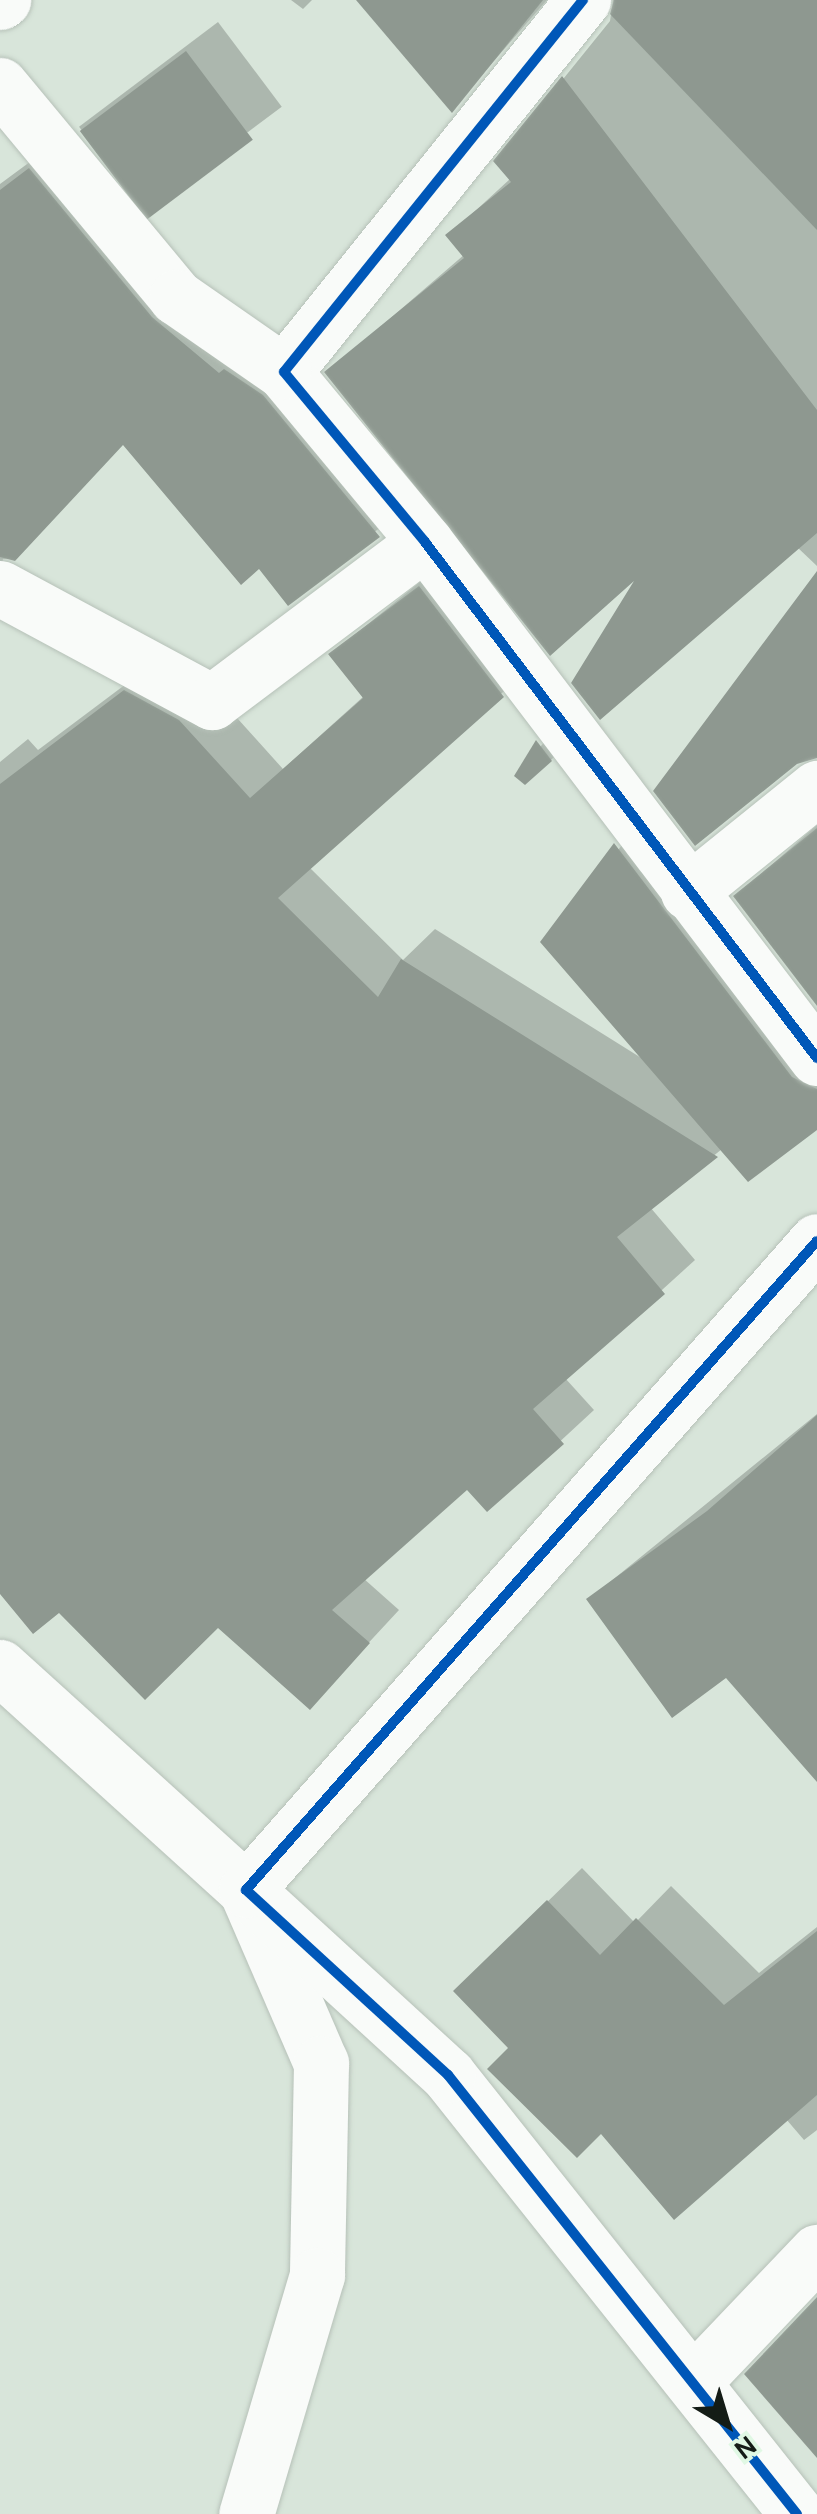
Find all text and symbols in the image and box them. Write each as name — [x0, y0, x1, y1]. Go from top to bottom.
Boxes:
north arrow — [677, 2374, 777, 2474]
text: N — [728, 2429, 764, 2467]

